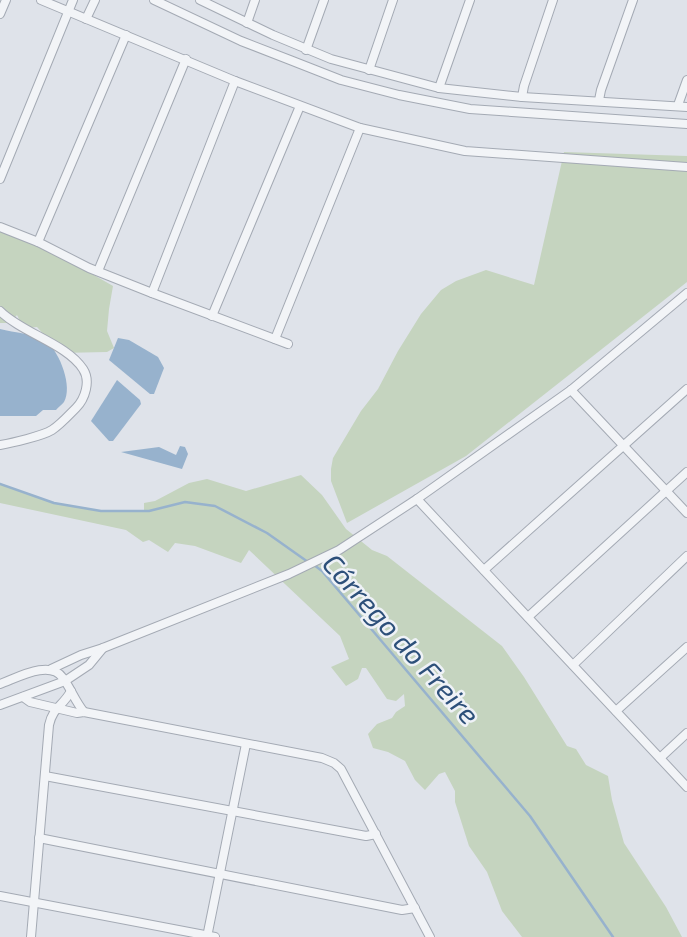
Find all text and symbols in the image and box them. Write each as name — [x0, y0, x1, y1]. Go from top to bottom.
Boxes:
water label: Córrego do Freire — [316, 546, 487, 731]

